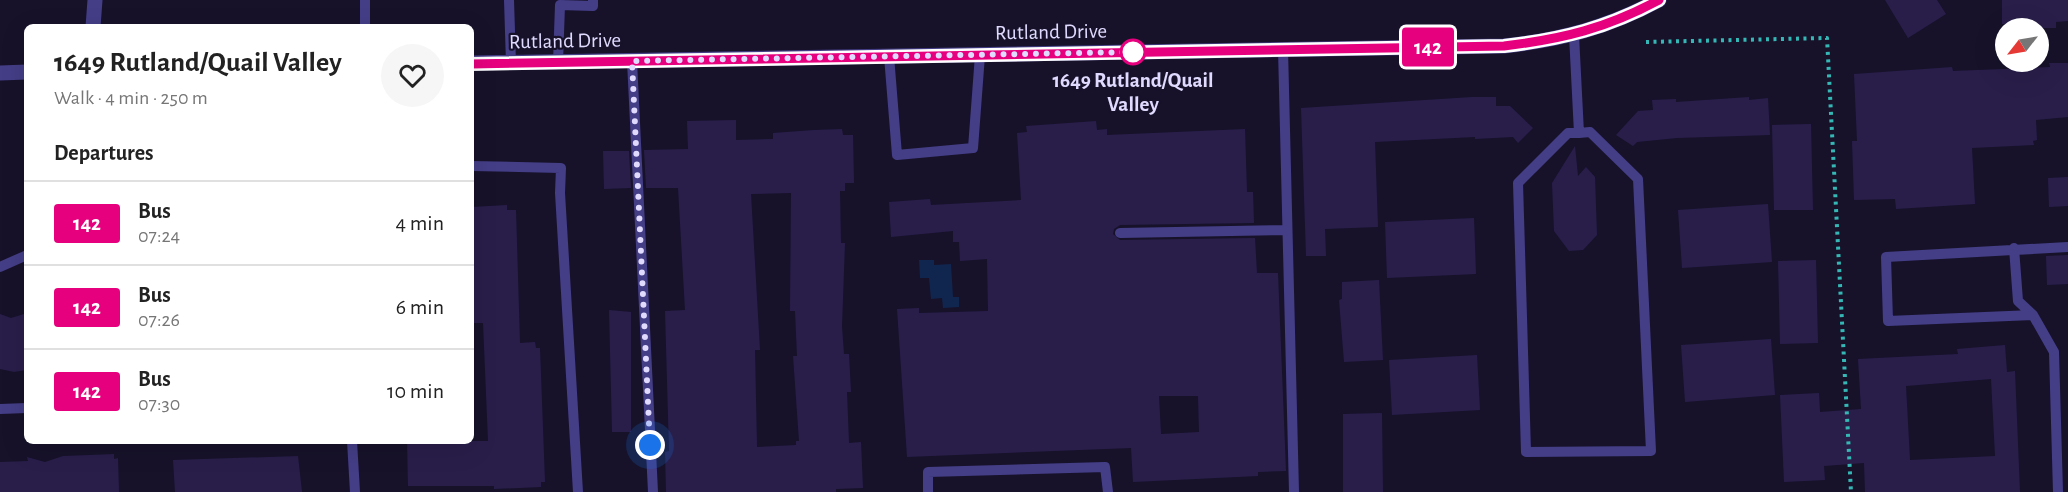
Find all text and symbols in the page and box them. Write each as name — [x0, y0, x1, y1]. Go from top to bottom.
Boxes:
north arrow — [1995, 18, 2049, 72]
map controls — [1995, 18, 2049, 72]
street label: Rutland Drive — [995, 21, 1107, 43]
line badge: 142 — [1394, 28, 1462, 66]
street label: Rutland Drive — [509, 30, 621, 52]
text: 142 — [1414, 37, 1442, 58]
marker: 1649 Rutland/Quail Valley — [1120, 39, 1146, 65]
button: heart — [381, 44, 444, 107]
text: 1649 Rutland/Quail Valley — [54, 49, 342, 77]
place label: 1649 Rutland/Quail Valley — [1052, 70, 1214, 115]
text: Walk · 4 min · 250 m — [54, 88, 208, 108]
text: Departures — [54, 142, 154, 164]
text: Bus — [138, 200, 171, 222]
text: 4 min — [396, 212, 444, 234]
text: 142 — [73, 213, 101, 234]
text: 07:24 — [138, 226, 180, 246]
text: Bus — [138, 284, 171, 306]
text: 6 min — [396, 296, 444, 318]
text: 142 — [73, 297, 101, 318]
text: 07:26 — [138, 310, 180, 330]
text: Bus — [138, 368, 171, 390]
text: 10 min — [387, 380, 444, 402]
text: 142 — [73, 381, 101, 402]
text: 07:30 — [138, 394, 180, 414]
your location — [635, 430, 665, 460]

